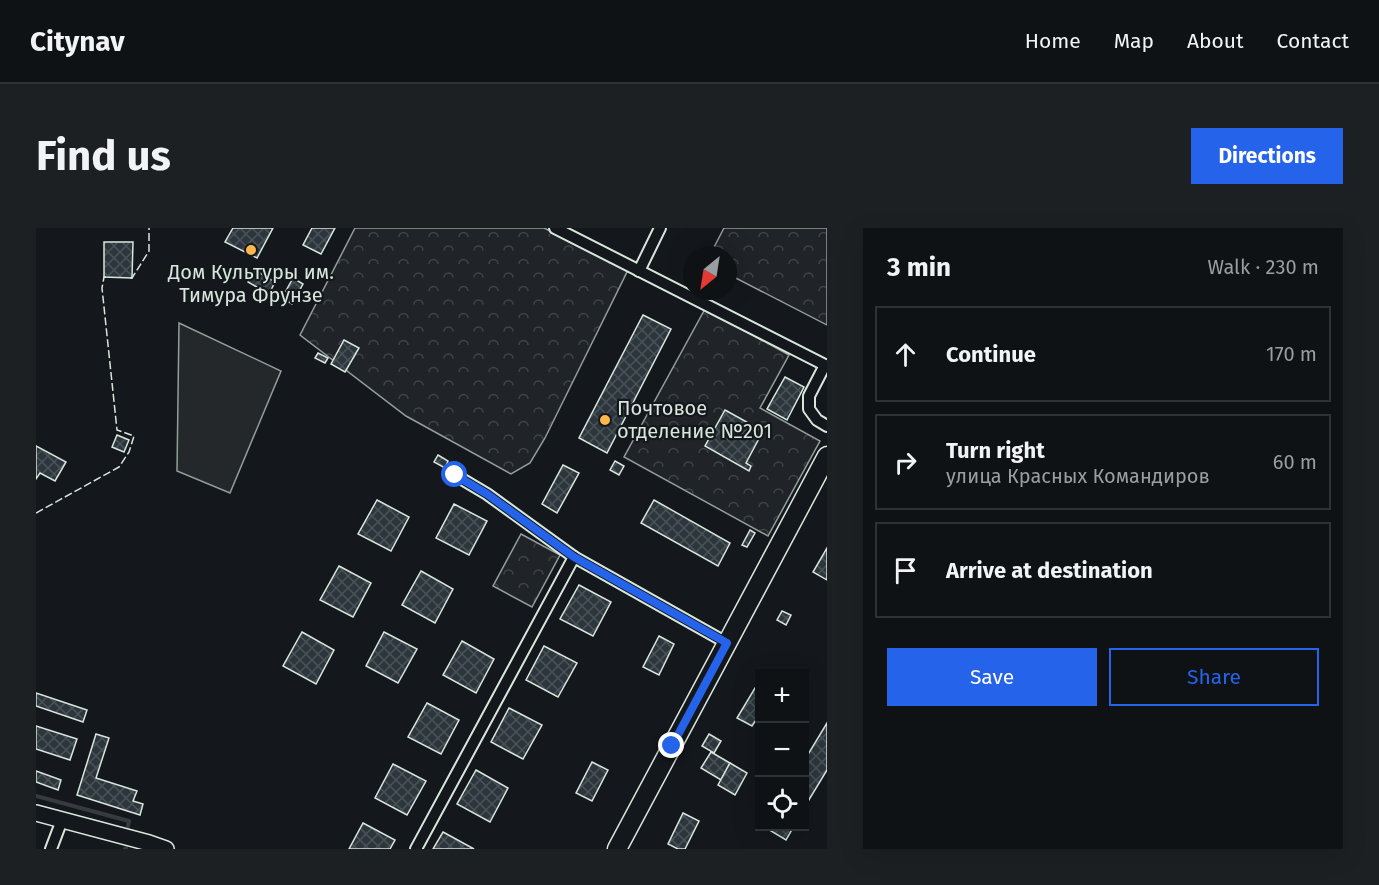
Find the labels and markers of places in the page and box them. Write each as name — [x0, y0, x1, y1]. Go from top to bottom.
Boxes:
marker: Дом Культуры им. Тимура Фрунзе — [244, 243, 258, 257]
place label: Дом Культуры им. Тимура Фрунзе — [167, 260, 334, 307]
place label: Почтовое отделение №201 — [617, 396, 772, 443]
marker: Почтовое отделение №201 — [598, 413, 612, 427]

